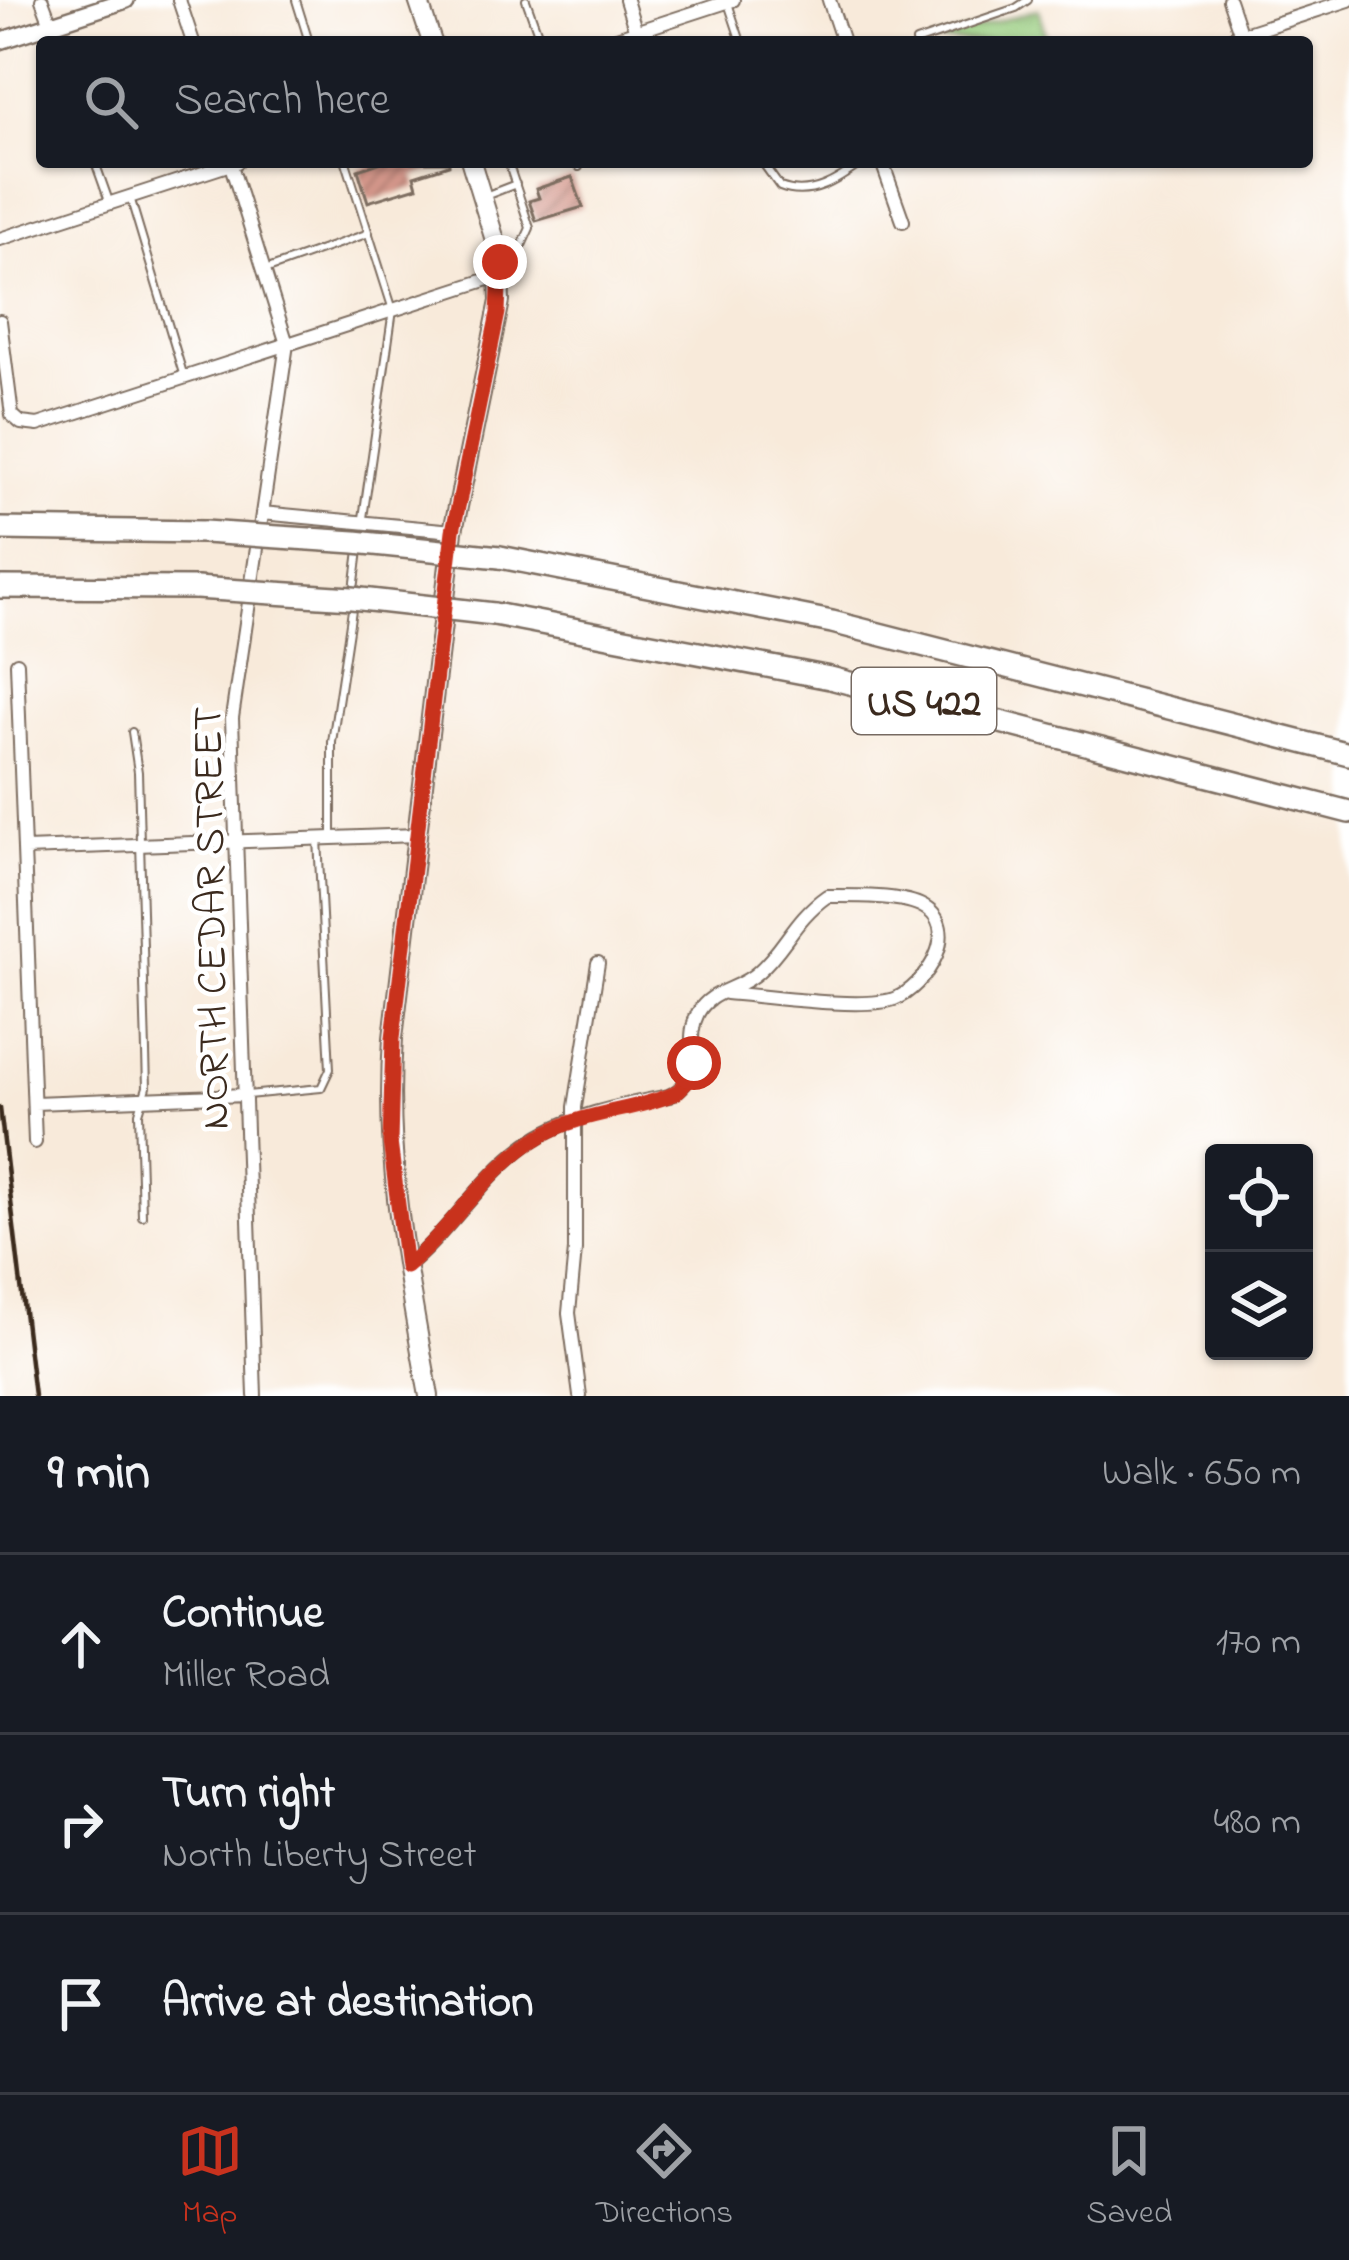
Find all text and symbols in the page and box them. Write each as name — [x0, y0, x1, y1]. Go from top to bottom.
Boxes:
search box — [36, 36, 1313, 168]
icon: search — [78, 69, 144, 135]
text: Search here — [174, 69, 390, 135]
route end — [473, 235, 527, 289]
road number: US 422 — [852, 668, 996, 734]
street label: NORTH CEDAR STREET — [179, 706, 248, 1130]
route start — [667, 1036, 721, 1090]
map controls — [1205, 1144, 1313, 1360]
button: locate — [1205, 1144, 1313, 1252]
button: layers — [1205, 1252, 1313, 1360]
text: 9 min — [48, 1437, 150, 1512]
text: Walk · 650 m — [1102, 1446, 1301, 1503]
text: Continue — [162, 1582, 323, 1648]
icon: ahead — [48, 1611, 114, 1677]
text: 170 m — [1216, 1615, 1301, 1672]
text: Miller Road — [162, 1648, 330, 1705]
text: Turn right — [162, 1762, 335, 1828]
icon: right — [48, 1791, 114, 1857]
text: 480 m — [1213, 1795, 1301, 1852]
text: North Liberty Street — [162, 1828, 477, 1885]
icon: arrive — [48, 1971, 114, 2037]
text: Arrive at destination — [162, 1971, 533, 2037]
tab: Map — [177, 2118, 243, 2238]
tab: Directions — [596, 2118, 733, 2238]
tab: Saved — [1086, 2118, 1172, 2238]

